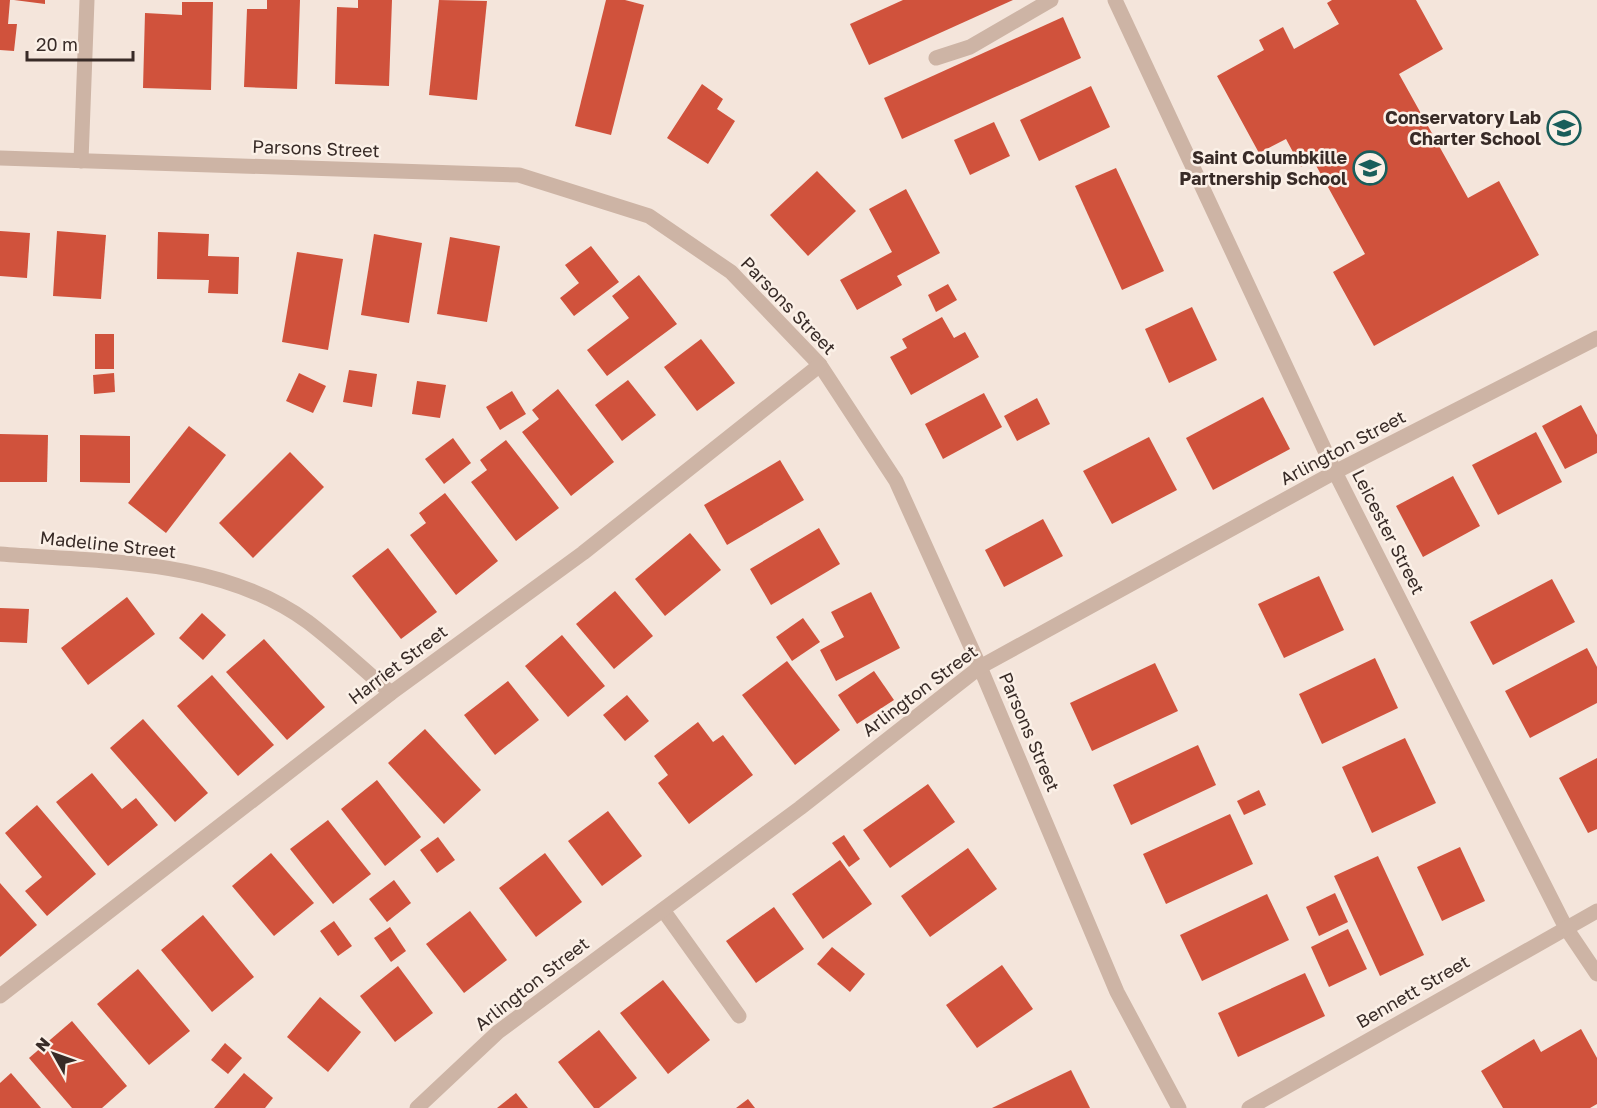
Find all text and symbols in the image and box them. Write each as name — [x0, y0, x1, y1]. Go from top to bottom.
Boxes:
scale bar — [27, 24, 134, 62]
text: 20 m — [36, 33, 78, 55]
place label: Conservatory Lab Charter School — [1385, 106, 1541, 149]
school or university icon: Conservatory Lab Charter School — [1546, 110, 1582, 146]
street label: Parsons Street — [252, 135, 380, 161]
place label: Saint Columbkille Partnership School — [1179, 146, 1347, 189]
school or university icon: Saint Columbkille Partnership School — [1352, 150, 1388, 186]
street label: Parsons Street — [737, 252, 841, 359]
street label: Arlington Street — [1276, 405, 1409, 489]
street label: Leicester Street — [1348, 465, 1430, 598]
street label: Madeline Street — [39, 526, 177, 562]
street label: Harriet Street — [344, 620, 451, 709]
street label: Arlington Street — [857, 640, 981, 741]
street label: Parsons Street — [995, 669, 1065, 795]
street label: Arlington Street — [470, 932, 593, 1035]
street label: Bennett Street — [1352, 950, 1473, 1032]
north arrow — [24, 1024, 84, 1084]
text: N — [31, 1033, 54, 1055]

